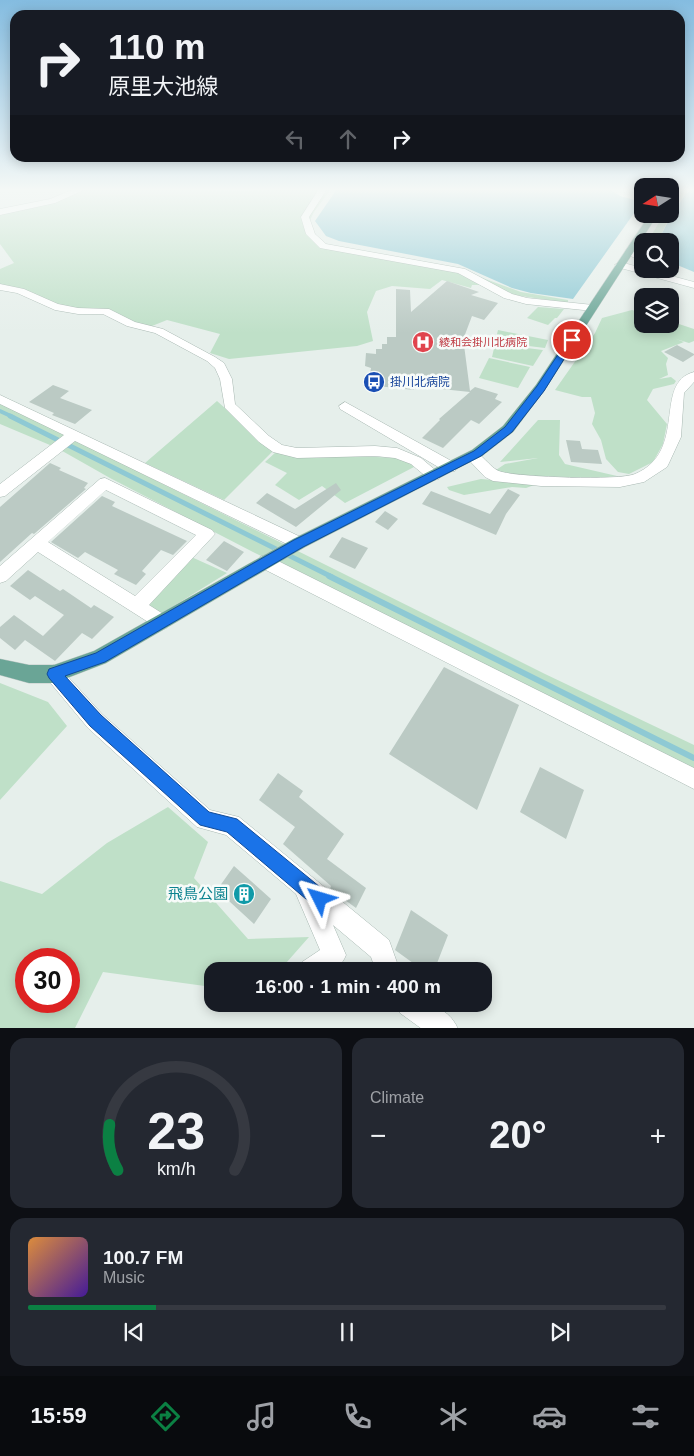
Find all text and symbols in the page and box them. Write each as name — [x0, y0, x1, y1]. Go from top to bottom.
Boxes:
text: 110 m — [108, 27, 205, 66]
icon: right — [25, 30, 90, 95]
text: 原里大池線 — [108, 74, 218, 99]
icon: left — [281, 125, 309, 153]
icon: ahead — [334, 125, 362, 153]
icon: right — [387, 125, 415, 153]
north arrow — [634, 178, 679, 222]
map controls — [634, 178, 679, 333]
button: search — [634, 233, 679, 278]
button: layers — [634, 288, 679, 333]
pin — [551, 319, 593, 361]
icon: arrive — [558, 326, 586, 354]
hospital icon: 綾和会掛川北病院 — [411, 330, 435, 354]
place label: 綾和会掛川北病院 — [439, 336, 527, 348]
bus stop icon: 掛川北病院 — [362, 370, 386, 394]
place label: 掛川北病院 — [390, 375, 450, 389]
position arrow — [293, 872, 345, 924]
building icon: 飛鳥公園 — [232, 882, 256, 906]
place label: 飛鳥公園 — [168, 885, 228, 902]
speed limit sign: 30 — [15, 948, 80, 1013]
text: 16:00 · 1 min · 400 m — [255, 976, 441, 997]
text: Climate — [370, 1089, 424, 1106]
text: 23 — [147, 1102, 205, 1160]
text: 20° — [489, 1114, 547, 1156]
text: − — [370, 1120, 386, 1151]
text: + — [650, 1120, 666, 1151]
text: km/h — [157, 1159, 195, 1179]
text: 100.7 FM — [103, 1247, 183, 1268]
text: Music — [103, 1269, 145, 1286]
icon: previous — [120, 1318, 148, 1346]
icon: pause — [333, 1318, 361, 1346]
icon: next — [546, 1318, 574, 1346]
icon: directions — [148, 1399, 183, 1434]
icon: music — [244, 1399, 279, 1434]
icon: phone — [340, 1399, 375, 1434]
icon: climate — [436, 1399, 471, 1434]
icon: car — [532, 1399, 567, 1434]
icon: filters — [628, 1399, 663, 1434]
text: 15:59 — [31, 1403, 87, 1428]

